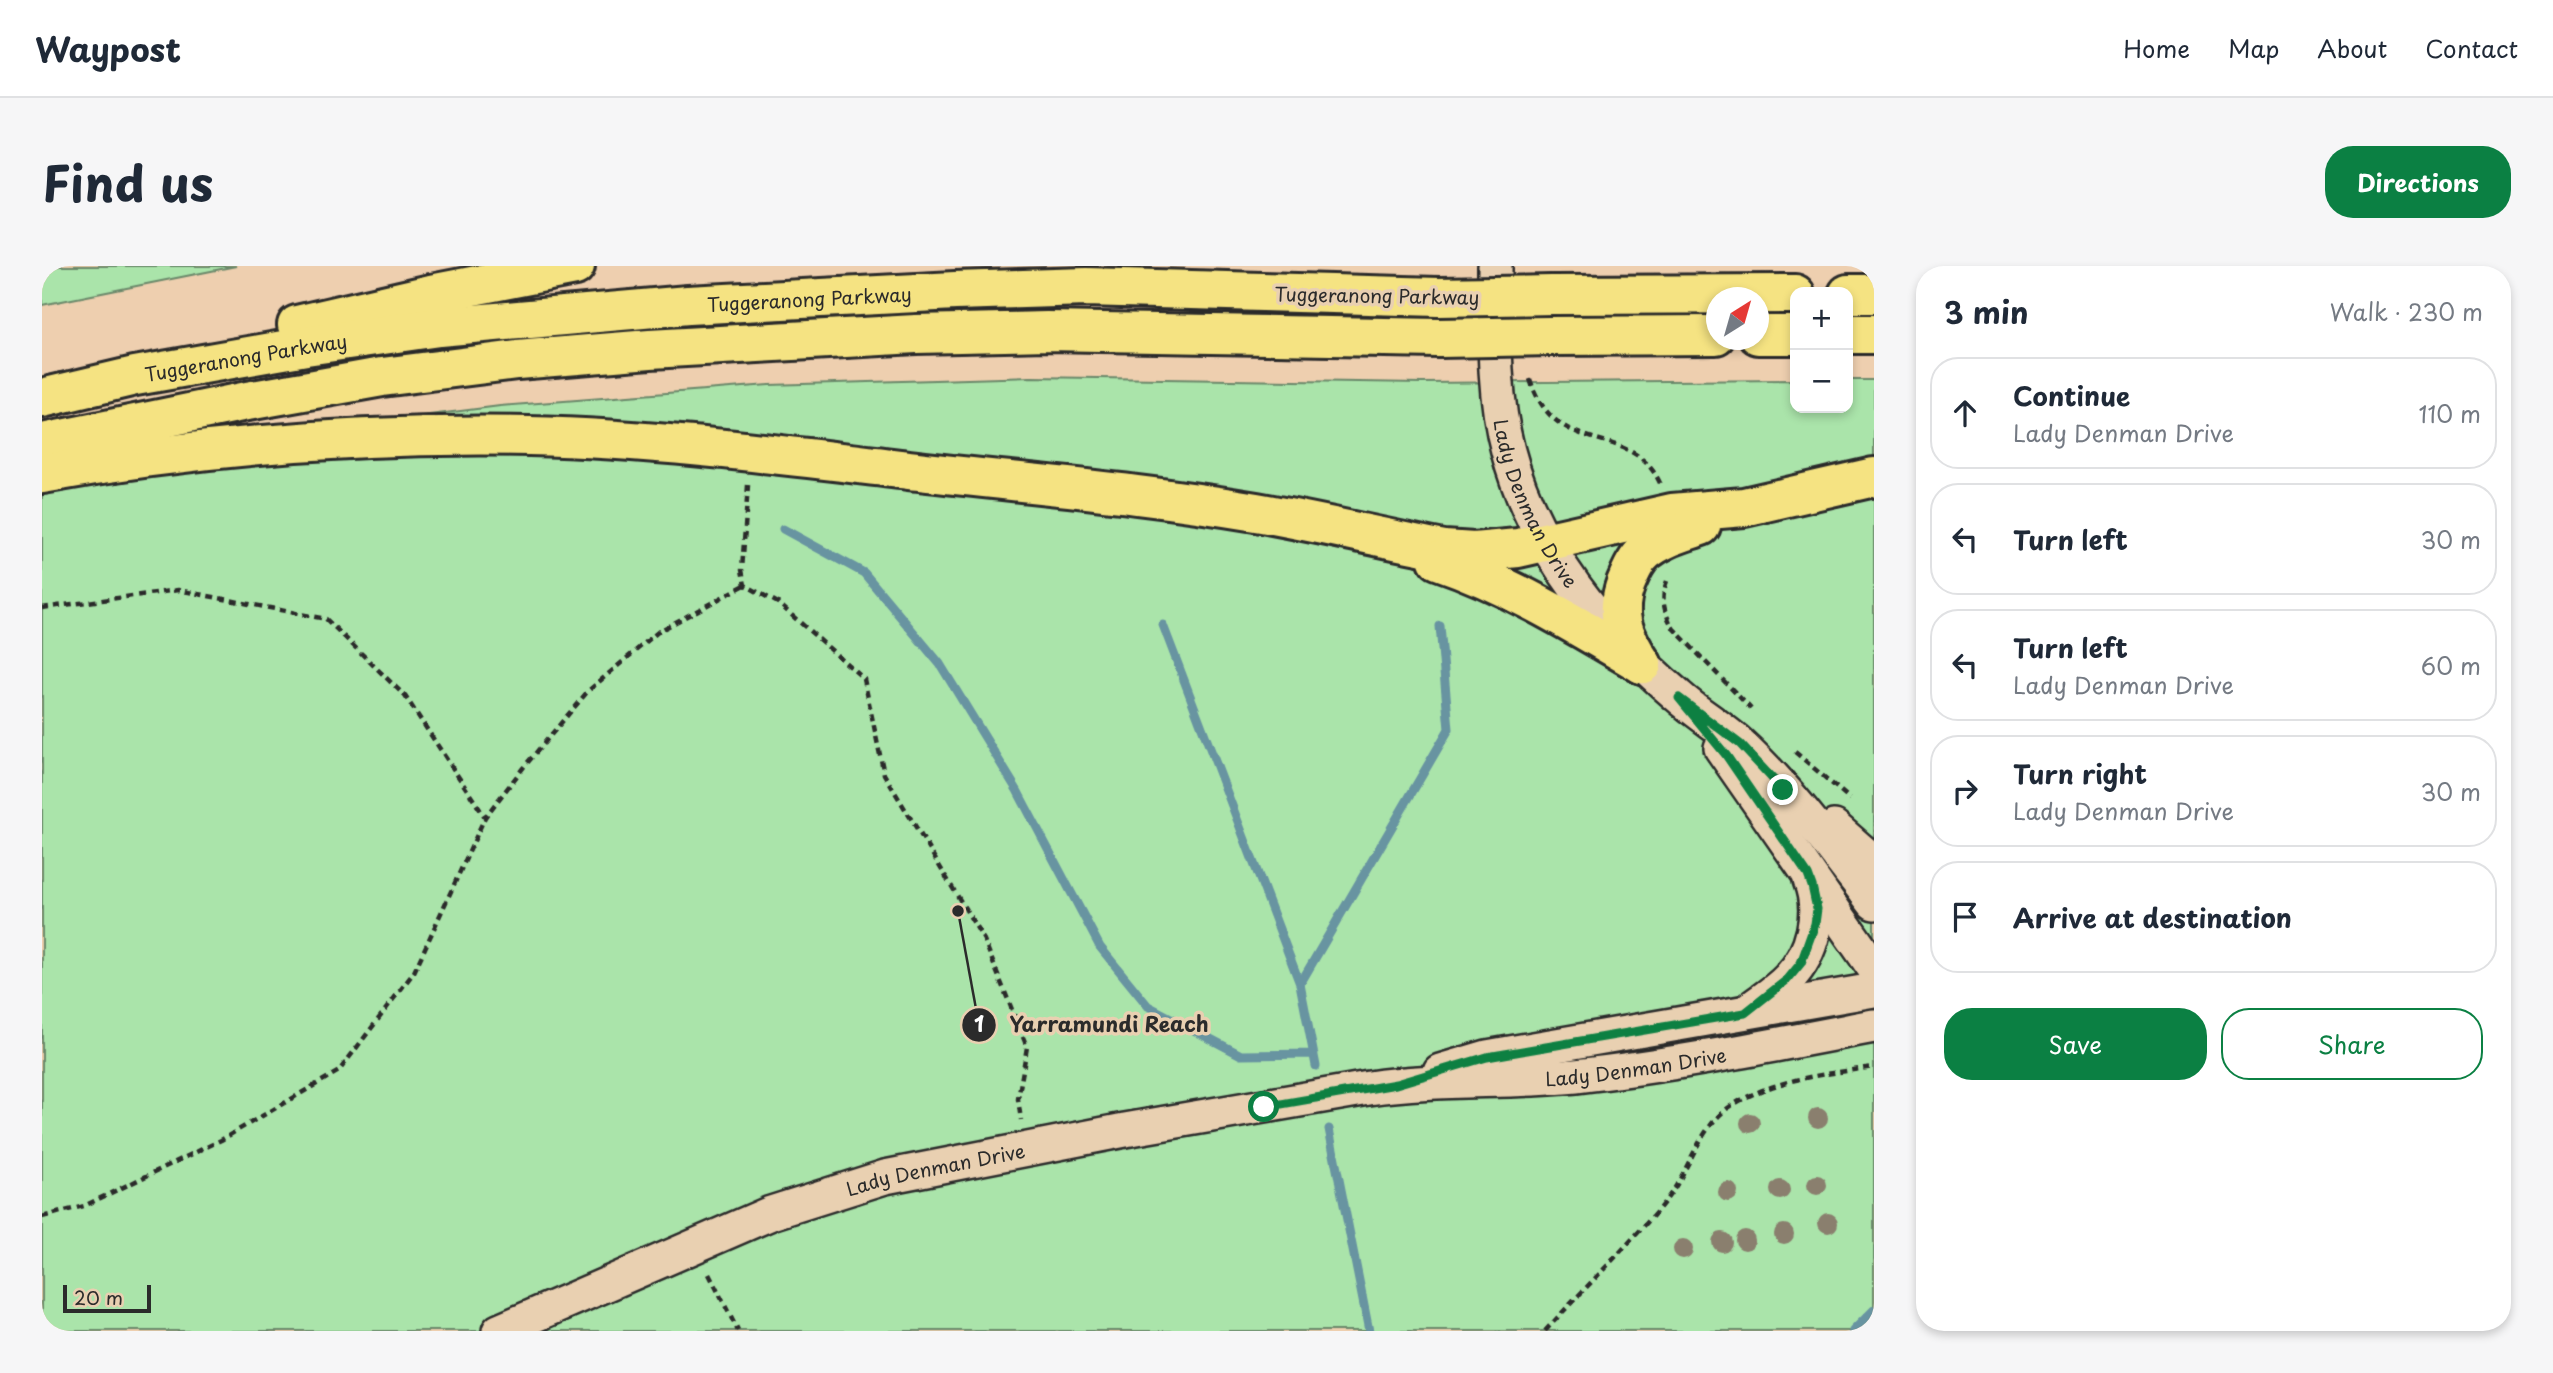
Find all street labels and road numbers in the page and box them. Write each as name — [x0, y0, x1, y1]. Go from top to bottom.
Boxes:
street label: Tuggeranong Parkway — [706, 279, 912, 318]
street label: Tuggeranong Parkway — [1275, 279, 1479, 311]
street label: Tuggeranong Parkway — [143, 326, 349, 388]
street label: Lady Denman Drive — [1487, 417, 1585, 593]
street label: Lady Denman Drive — [1544, 1040, 1728, 1092]
street label: Lady Denman Drive — [842, 1136, 1027, 1202]

